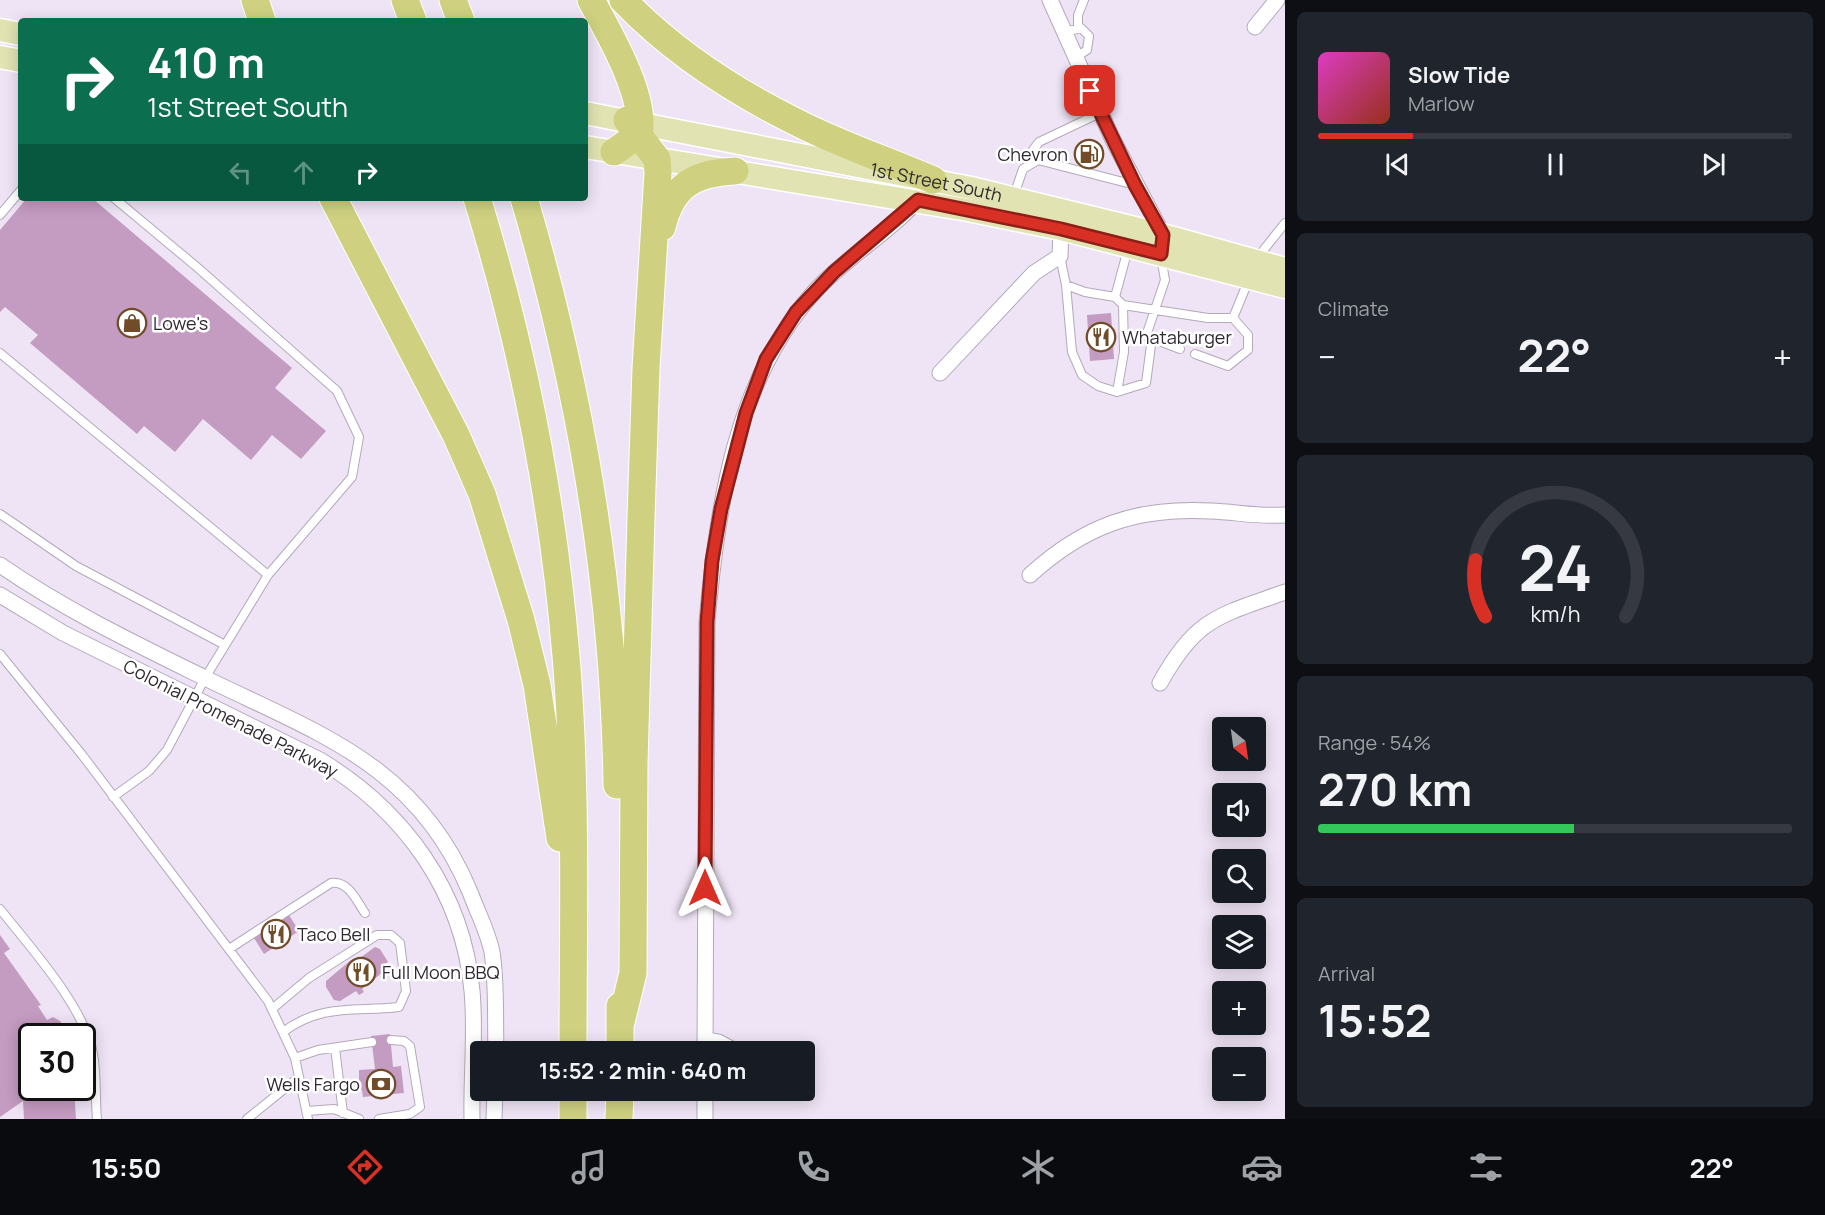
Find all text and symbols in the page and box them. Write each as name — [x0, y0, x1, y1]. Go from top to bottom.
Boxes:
text: 410 m — [147, 33, 265, 91]
icon: right — [48, 42, 126, 120]
text: Slow Tide — [1408, 60, 1510, 90]
pin — [1064, 65, 1115, 116]
icon: arrive — [1073, 74, 1106, 107]
text: 1st Street South — [147, 88, 348, 125]
text: Marlow — [1408, 90, 1475, 117]
fuel station icon: Chevron — [1073, 138, 1105, 170]
place label: Chevron — [997, 142, 1068, 166]
icon: previous — [1381, 148, 1414, 181]
icon: pause — [1539, 148, 1572, 181]
icon: next — [1697, 148, 1730, 181]
icon: left — [224, 156, 257, 189]
icon: ahead — [287, 156, 320, 189]
icon: right — [350, 156, 383, 189]
street label: 1st Street South — [868, 157, 1005, 207]
text: Climate — [1318, 295, 1389, 322]
shop icon: Lowe's — [116, 307, 148, 339]
place label: Lowe's — [153, 311, 208, 335]
restaurant icon: Whataburger — [1085, 321, 1117, 353]
text: 22° — [1517, 324, 1591, 386]
place label: Whataburger — [1122, 325, 1232, 349]
text: − — [1318, 334, 1336, 379]
text: + — [1773, 334, 1792, 379]
text: 24 — [1518, 524, 1592, 610]
text: km/h — [1530, 599, 1580, 628]
street label: Colonial Promenade Parkway — [120, 653, 343, 783]
north arrow — [1212, 717, 1266, 771]
map controls — [1212, 717, 1266, 1101]
text: Range · 54% — [1318, 729, 1431, 756]
text: 270 km — [1318, 758, 1472, 820]
button: sound — [1212, 783, 1266, 837]
button: search — [1212, 849, 1266, 903]
position arrow — [673, 856, 737, 920]
button: layers — [1212, 915, 1266, 969]
restaurant icon: Taco Bell — [260, 918, 292, 950]
place label: Taco Bell — [297, 922, 370, 946]
restaurant icon: Full Moon BBQ — [345, 956, 377, 988]
place label: Full Moon BBQ — [382, 960, 500, 984]
text: Arrival — [1318, 960, 1375, 987]
button: + — [1212, 981, 1266, 1035]
text: 15:52 — [1318, 989, 1432, 1051]
speed limit sign: 30 — [18, 1023, 96, 1101]
button: − — [1212, 1047, 1266, 1101]
text: 15:52 · 2 min · 640 m — [539, 1056, 746, 1086]
bank icon: Wells Fargo — [365, 1068, 397, 1100]
place label: Wells Fargo — [266, 1072, 360, 1096]
icon: directions — [344, 1146, 386, 1188]
icon: music — [568, 1146, 610, 1188]
icon: phone — [792, 1146, 834, 1188]
icon: climate — [1017, 1146, 1059, 1188]
icon: car — [1241, 1146, 1283, 1188]
icon: filters — [1465, 1146, 1507, 1188]
text: 15:50 — [91, 1149, 162, 1186]
text: 22° — [1689, 1149, 1734, 1186]

